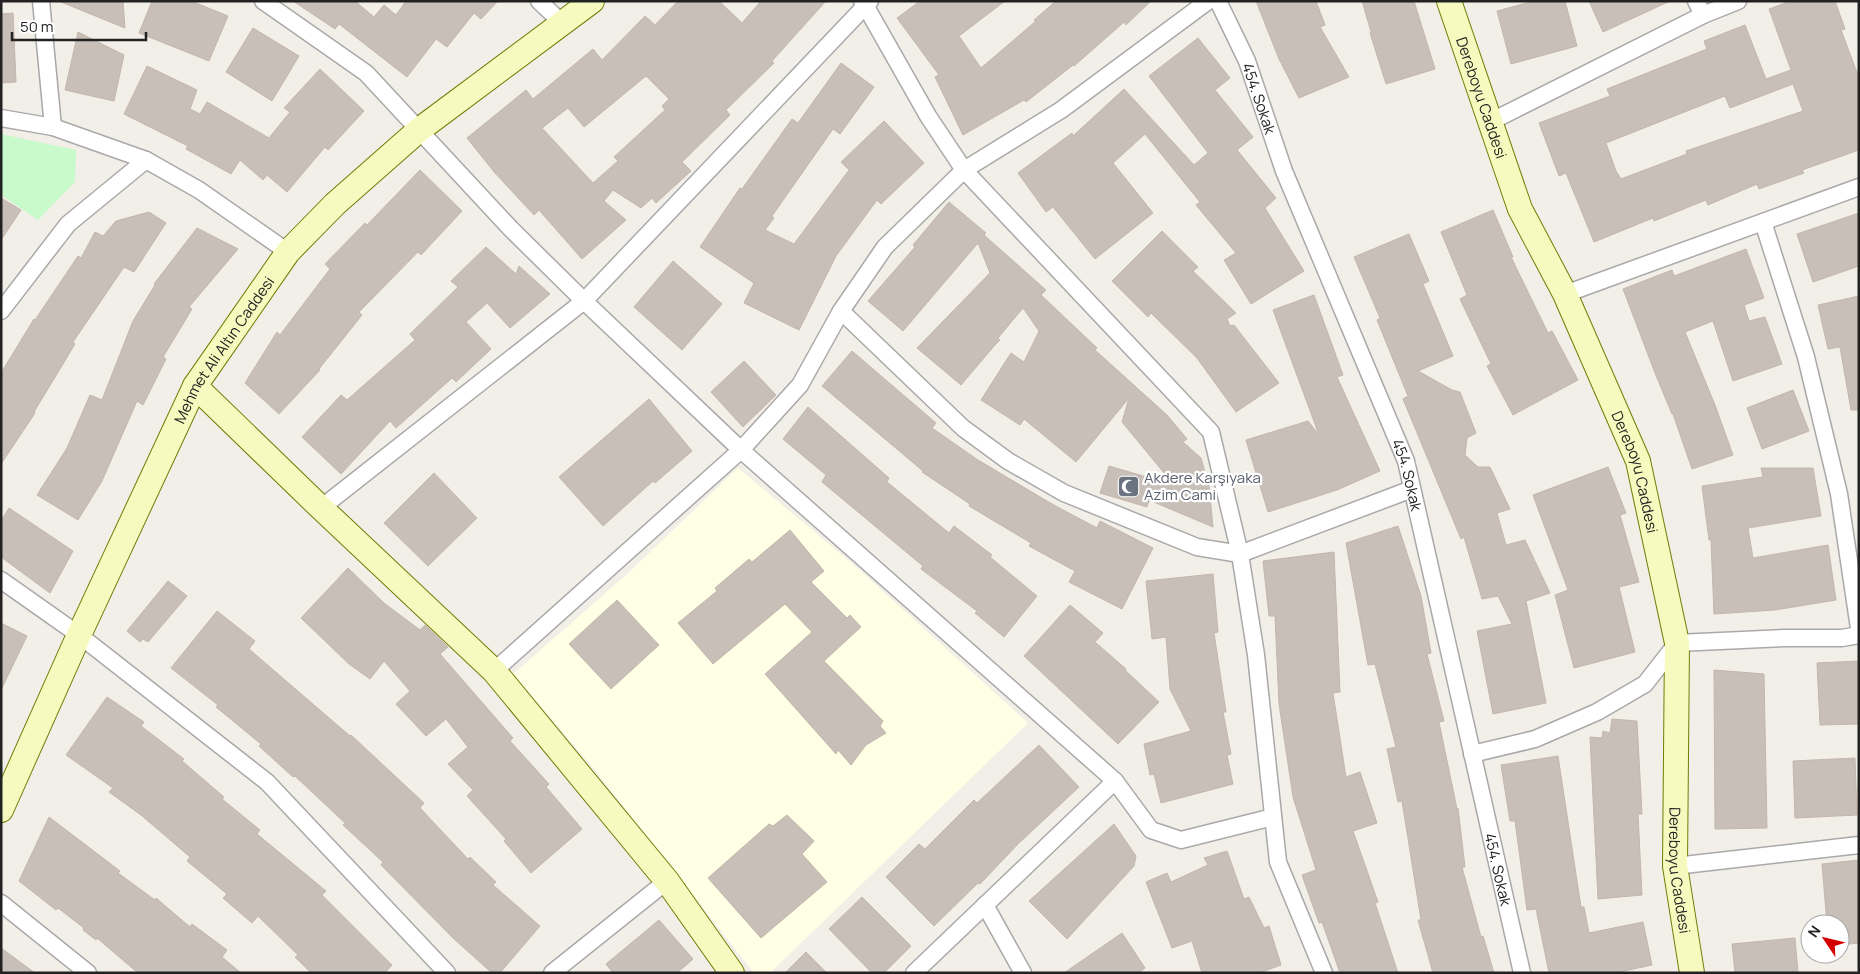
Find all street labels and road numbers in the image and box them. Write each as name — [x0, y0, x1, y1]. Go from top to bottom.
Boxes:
street label: Dereboyu Caddesi — [1451, 34, 1512, 161]
street label: 454. Sokak — [1238, 60, 1282, 137]
street label: Mehmet Ali Altın Caddesi — [169, 272, 279, 427]
street label: Dereboyu Caddesi — [1607, 407, 1664, 535]
street label: 454. Sokak — [1387, 435, 1428, 513]
street label: Dereboyu Caddesi — [1665, 807, 1696, 935]
street label: 454. Sokak — [1480, 831, 1517, 908]

